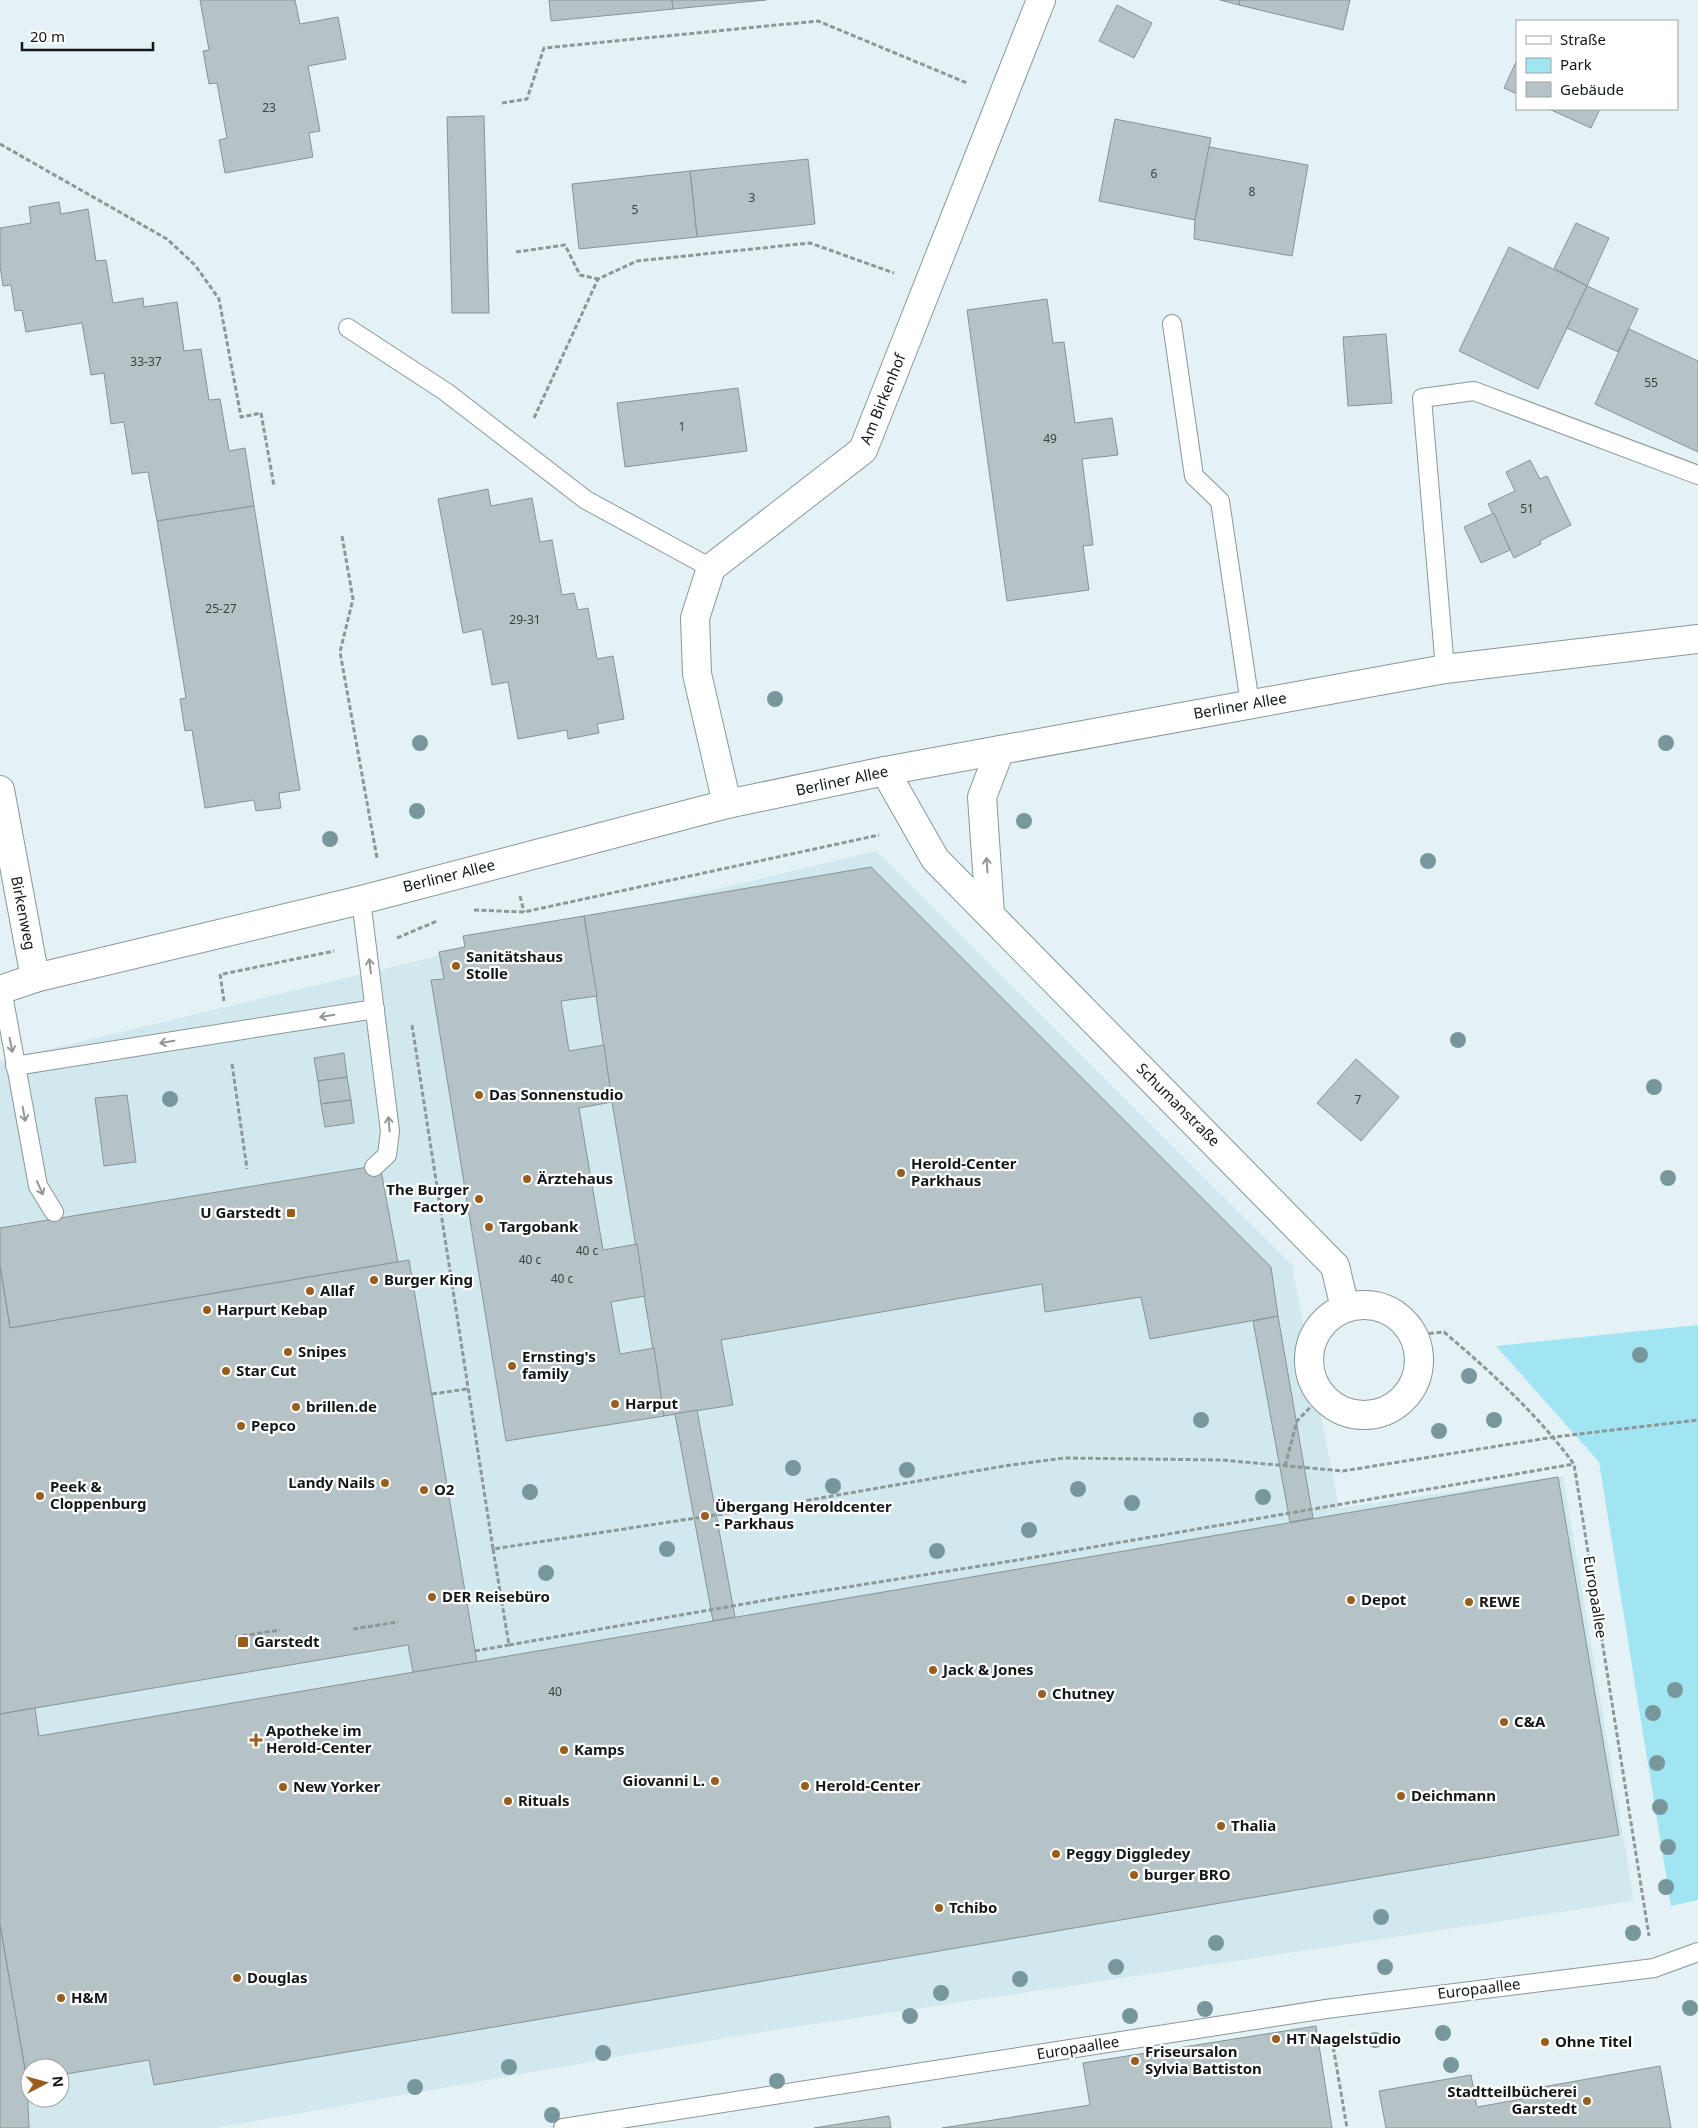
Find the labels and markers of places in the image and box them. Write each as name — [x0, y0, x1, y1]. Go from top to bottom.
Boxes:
place label: Sanitätshaus Stolle — [466, 946, 563, 983]
marker: Sanitätshaus Stolle — [450, 960, 462, 972]
place label: Das Sonnenstudio — [489, 1084, 623, 1104]
marker: Das Sonnenstudio — [473, 1089, 485, 1101]
place label: Herold-Center Parkhaus — [911, 1153, 1017, 1190]
marker: Herold-Center Parkhaus — [895, 1167, 907, 1179]
place label: Ärztehaus — [537, 1168, 613, 1188]
marker: Ärztehaus — [521, 1173, 533, 1185]
place label: The Burger Factory — [386, 1179, 469, 1216]
marker: The Burger Factory — [473, 1193, 485, 1205]
place label: U Garstedt — [200, 1202, 281, 1222]
marker: U Garstedt — [285, 1207, 297, 1219]
place label: Targobank — [499, 1216, 579, 1236]
marker: Targobank — [483, 1221, 495, 1233]
place label: Burger King — [384, 1269, 473, 1289]
marker: Burger King — [368, 1274, 380, 1286]
place label: Allaf — [320, 1280, 355, 1300]
marker: Allaf — [304, 1285, 316, 1297]
place label: Harpurt Kebap — [217, 1299, 327, 1319]
marker: Harpurt Kebap — [201, 1304, 213, 1316]
place label: Snipes — [298, 1341, 346, 1361]
marker: Snipes — [282, 1346, 294, 1358]
place label: Ernsting's family — [522, 1346, 596, 1383]
place label: Star Cut — [236, 1360, 297, 1380]
marker: Ernsting's family — [506, 1360, 518, 1372]
marker: Star Cut — [220, 1365, 232, 1377]
place label: Harput — [625, 1393, 678, 1413]
place label: brillen.de — [306, 1396, 377, 1416]
marker: Harput — [609, 1398, 621, 1410]
marker: brillen.de — [290, 1401, 302, 1413]
place label: Pepco — [251, 1415, 296, 1435]
marker: Pepco — [235, 1420, 247, 1432]
place label: Landy Nails — [288, 1472, 375, 1492]
place label: Peek & Cloppenburg — [50, 1476, 146, 1513]
marker: Landy Nails — [379, 1477, 391, 1489]
place label: O2 — [434, 1479, 455, 1499]
marker: O2 — [418, 1484, 430, 1496]
marker: Peek & Cloppenburg — [34, 1490, 46, 1502]
place label: Übergang Heroldcenter - Parkhaus — [715, 1496, 892, 1533]
marker: Übergang Heroldcenter - Parkhaus — [699, 1510, 711, 1522]
place label: DER Reisebüro — [442, 1586, 550, 1606]
place label: Depot — [1361, 1589, 1407, 1609]
marker: DER Reisebüro — [426, 1591, 438, 1603]
place label: REWE — [1479, 1591, 1520, 1611]
marker: Depot — [1345, 1594, 1357, 1606]
marker: REWE — [1463, 1596, 1475, 1608]
place label: Garstedt — [254, 1631, 320, 1651]
marker: Garstedt — [236, 1635, 250, 1649]
place label: Jack & Jones — [941, 1659, 1034, 1679]
marker: Jack & Jones — [927, 1664, 939, 1676]
place label: Chutney — [1052, 1683, 1115, 1703]
marker: Chutney — [1036, 1688, 1048, 1700]
place label: C&A — [1514, 1711, 1546, 1731]
marker: C&A — [1498, 1716, 1510, 1728]
place label: Apotheke im Herold-Center — [266, 1720, 372, 1757]
marker: Apotheke im Herold-Center — [250, 1734, 262, 1746]
place label: Kamps — [574, 1739, 625, 1759]
marker: Kamps — [558, 1744, 570, 1756]
place label: Giovanni L. — [623, 1770, 705, 1790]
marker: Giovanni L. — [709, 1775, 721, 1787]
place label: Herold-Center — [815, 1775, 921, 1795]
place label: New Yorker — [293, 1776, 381, 1796]
marker: Herold-Center — [799, 1780, 811, 1792]
marker: New Yorker — [277, 1781, 289, 1793]
place label: Deichmann — [1411, 1785, 1496, 1805]
place label: Rituals — [518, 1790, 570, 1810]
marker: Deichmann — [1395, 1790, 1407, 1802]
marker: Rituals — [502, 1795, 514, 1807]
place label: Thalia — [1231, 1815, 1276, 1835]
marker: Thalia — [1215, 1820, 1227, 1832]
place label: Peggy Diggledey — [1066, 1843, 1191, 1863]
marker: Peggy Diggledey — [1050, 1848, 1062, 1860]
place label: burger BRO — [1144, 1864, 1231, 1884]
marker: burger BRO — [1128, 1869, 1140, 1881]
place label: Tchibo — [949, 1897, 997, 1917]
marker: Tchibo — [933, 1902, 945, 1914]
place label: Douglas — [247, 1967, 308, 1987]
marker: Douglas — [231, 1972, 243, 1984]
place label: H&M — [71, 1987, 108, 2007]
marker: H&M — [55, 1992, 67, 2004]
place label: HT Nagelstudio — [1286, 2028, 1401, 2048]
place label: Ohne Titel — [1555, 2031, 1632, 2051]
marker: HT Nagelstudio — [1270, 2033, 1282, 2045]
marker: Ohne Titel — [1539, 2036, 1551, 2048]
place label: Friseursalon Sylvia Battiston — [1145, 2041, 1262, 2078]
marker: Friseursalon Sylvia Battiston — [1129, 2055, 1141, 2067]
place label: Stadtteilbücherei Garstedt — [1447, 2081, 1577, 2118]
marker: Stadtteilbücherei Garstedt — [1581, 2095, 1593, 2107]

